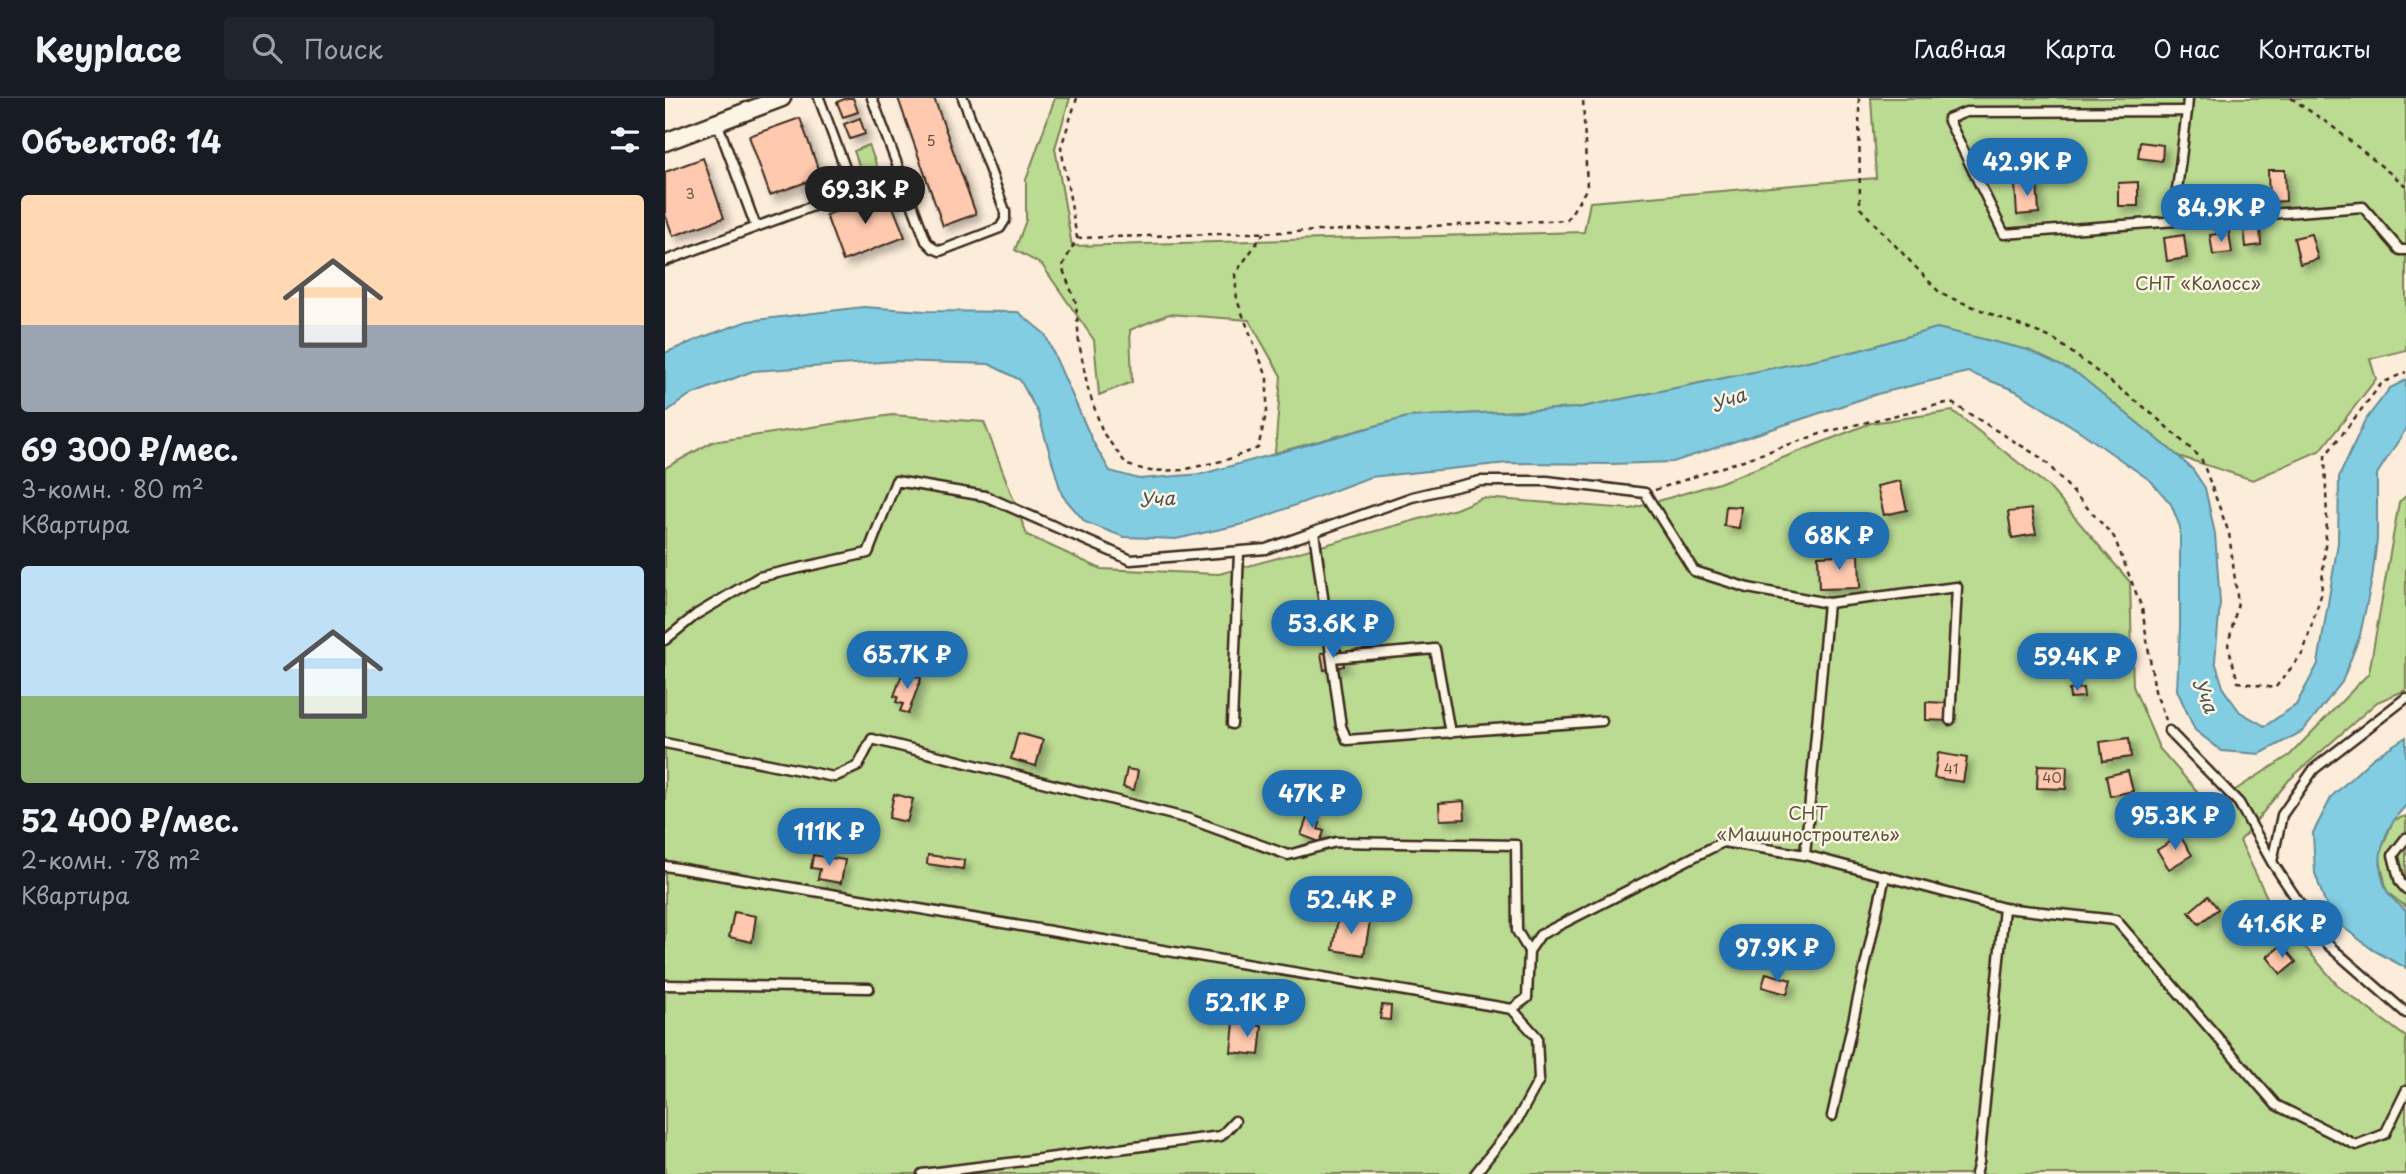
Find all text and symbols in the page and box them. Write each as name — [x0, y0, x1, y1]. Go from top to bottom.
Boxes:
search box — [224, 17, 714, 80]
text: Keyplace — [35, 23, 182, 73]
icon: search — [248, 29, 286, 67]
text: Поиск — [304, 29, 383, 68]
text: Главная — [1914, 30, 2007, 66]
text: Карта — [2045, 30, 2115, 66]
text: О нас — [2153, 30, 2220, 66]
text: Контакты — [2258, 30, 2371, 66]
text: Объектов: 14 — [21, 118, 221, 163]
icon: filters — [606, 121, 644, 159]
house number: 5 — [926, 130, 936, 151]
pin: 42.9K ₽ — [1962, 139, 2092, 198]
text: 42.9K ₽ — [1983, 143, 2071, 178]
pin: 69.3K ₽ — [800, 166, 930, 226]
text: 69.3K ₽ — [821, 171, 909, 206]
house number: 3 — [685, 183, 695, 204]
pin: 84.9K ₽ — [2156, 184, 2286, 244]
text: 84.9K ₽ — [2177, 189, 2265, 224]
icon: home — [270, 240, 396, 366]
park label: СНТ «Колосс» — [2135, 269, 2261, 296]
water label: Уча — [1706, 379, 1751, 418]
text: 69 300 ₽/мес. — [21, 426, 239, 471]
text: 3-комн. · 80 m² — [21, 471, 204, 506]
water label: Уча — [1138, 483, 1177, 513]
text: Квартира — [21, 506, 129, 541]
pin: 68K ₽ — [1790, 512, 1888, 572]
text: 68K ₽ — [1804, 517, 1874, 552]
pin: 53.6K ₽ — [1268, 601, 1398, 660]
text: 53.6K ₽ — [1287, 605, 1379, 640]
icon: home — [270, 611, 396, 737]
pin: 65.7K ₽ — [842, 632, 972, 691]
pin: 59.4K ₽ — [2012, 634, 2142, 693]
text: 65.7K ₽ — [863, 636, 951, 671]
text: 59.4K ₽ — [2033, 638, 2121, 673]
water label: Уча — [2186, 673, 2226, 718]
house number: 41 — [1944, 758, 1958, 779]
house number: 40 — [2042, 767, 2062, 788]
pin: 47K ₽ — [1263, 770, 1361, 830]
text: 47K ₽ — [1278, 775, 1346, 810]
pin: 95.3K ₽ — [2110, 792, 2240, 852]
text: 52 400 ₽/мес. — [21, 797, 239, 842]
text: 95.3K ₽ — [2131, 797, 2219, 832]
park label: СНТ «Машиностроитель» — [1717, 799, 1899, 847]
pin: 111K ₽ — [772, 808, 886, 868]
text: 111K ₽ — [794, 813, 864, 848]
text: 2-комн. · 78 m² — [21, 842, 201, 877]
pin: 52.4K ₽ — [1286, 876, 1416, 936]
text: Квартира — [21, 877, 129, 912]
text: 52.4K ₽ — [1306, 881, 1396, 916]
pin: 41.6K ₽ — [2217, 900, 2347, 960]
text: 41.6K ₽ — [2238, 905, 2326, 940]
pin: 97.9K ₽ — [1712, 924, 1842, 984]
text: 97.9K ₽ — [1735, 929, 1819, 964]
pin: 52.1K ₽ — [1182, 979, 1312, 1039]
text: 52.1K ₽ — [1204, 984, 1290, 1019]

